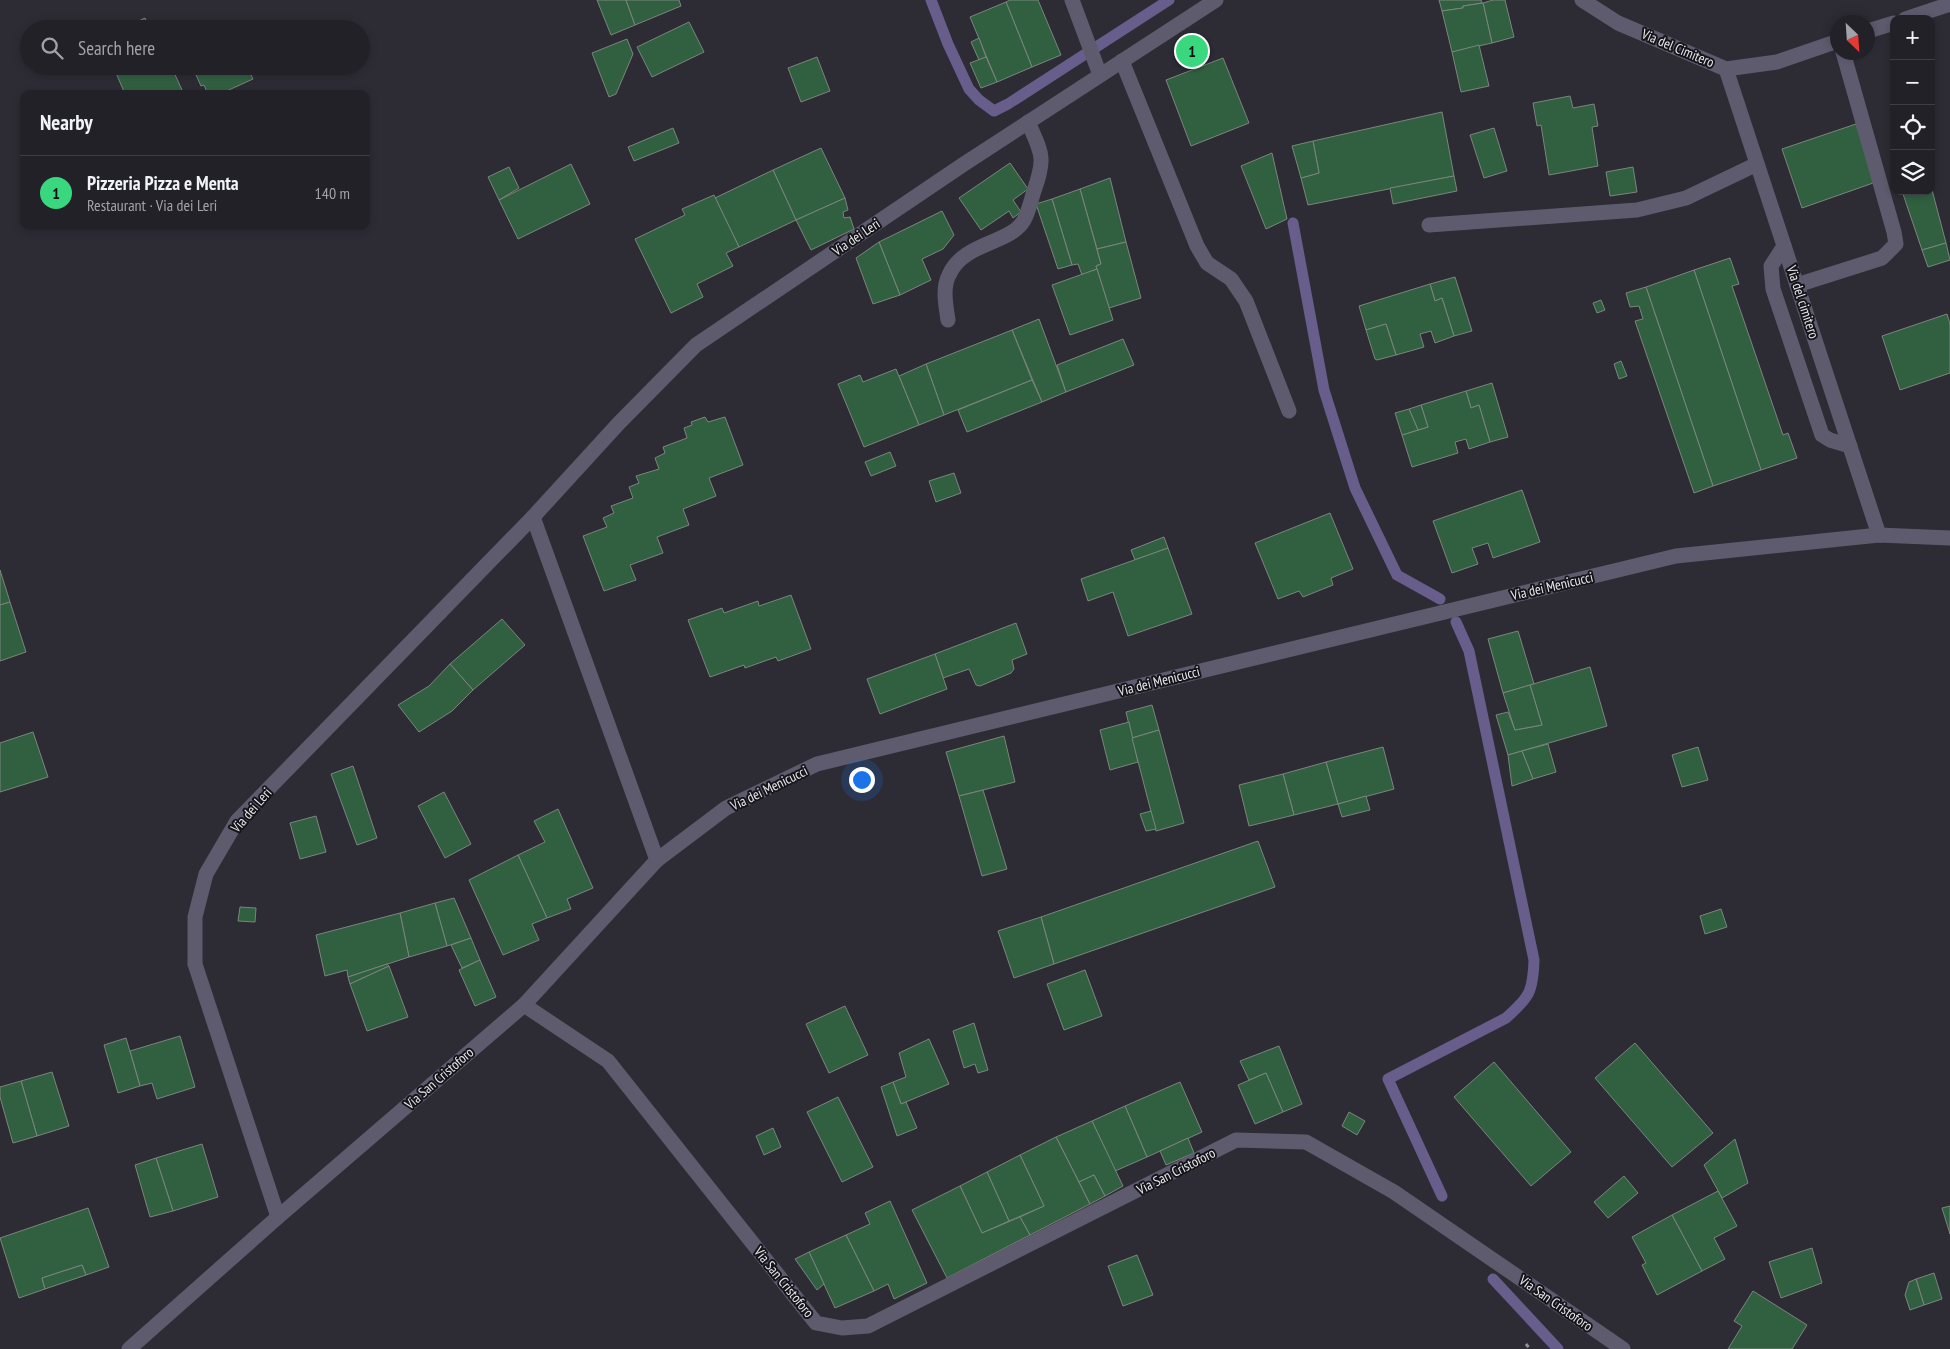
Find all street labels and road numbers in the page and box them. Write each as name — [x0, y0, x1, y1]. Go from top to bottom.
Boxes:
street label: Via del Cimitero — [1638, 24, 1717, 71]
street label: Via dei Leri — [828, 214, 883, 260]
street label: Via del cimitero — [1782, 262, 1823, 341]
street label: Via dei Menicucci — [1508, 568, 1595, 604]
street label: Via dei Menicucci — [1115, 662, 1202, 700]
street label: Via dei Menicucci — [727, 762, 811, 815]
street label: Via dei Leri — [226, 784, 275, 837]
street label: Via San Cristoforo — [400, 1043, 477, 1114]
street label: Via San Cristoforo — [1133, 1144, 1218, 1199]
street label: Via San Cristoforo — [749, 1242, 818, 1321]
street label: Via San Cristoforo — [1515, 1270, 1596, 1335]

